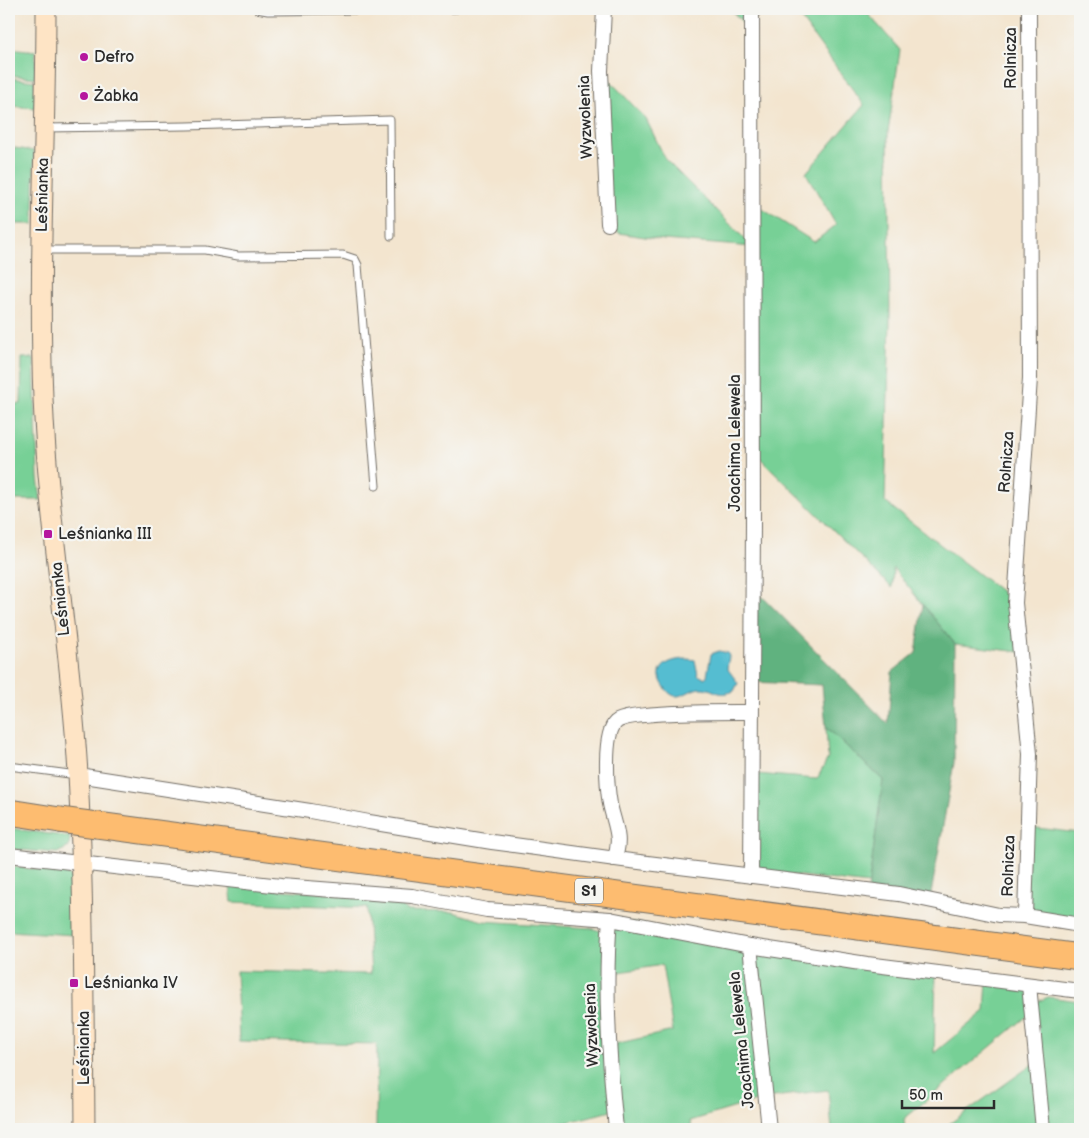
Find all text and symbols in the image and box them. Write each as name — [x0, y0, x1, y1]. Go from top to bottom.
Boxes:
street label: Rolnicza — [1002, 27, 1021, 89]
place label: Defro — [94, 48, 134, 67]
marker: Defro — [78, 51, 90, 63]
street label: Wyzwolenia — [575, 75, 597, 159]
place label: Żabka — [93, 85, 139, 106]
marker: Żabka — [78, 90, 90, 102]
street label: Leśnianka — [33, 158, 53, 232]
street label: Joachima Lelewela — [726, 374, 745, 512]
street label: Rolnicza — [995, 430, 1019, 494]
place label: Leśnianka III — [58, 525, 152, 544]
marker: Leśnianka III — [42, 528, 54, 540]
street label: Leśnianka — [48, 561, 74, 637]
street label: Rolnicza — [998, 835, 1020, 897]
road number: S1 — [575, 878, 603, 904]
street label: Joachima Lelewela — [725, 971, 759, 1109]
place label: Leśnianka IV — [84, 974, 178, 993]
marker: Leśnianka IV — [68, 977, 80, 989]
street label: Wyzwolenia — [581, 983, 603, 1067]
street label: Leśnianka — [75, 1011, 94, 1085]
scale bar — [902, 1078, 994, 1110]
text: 50 m — [909, 1086, 943, 1105]

